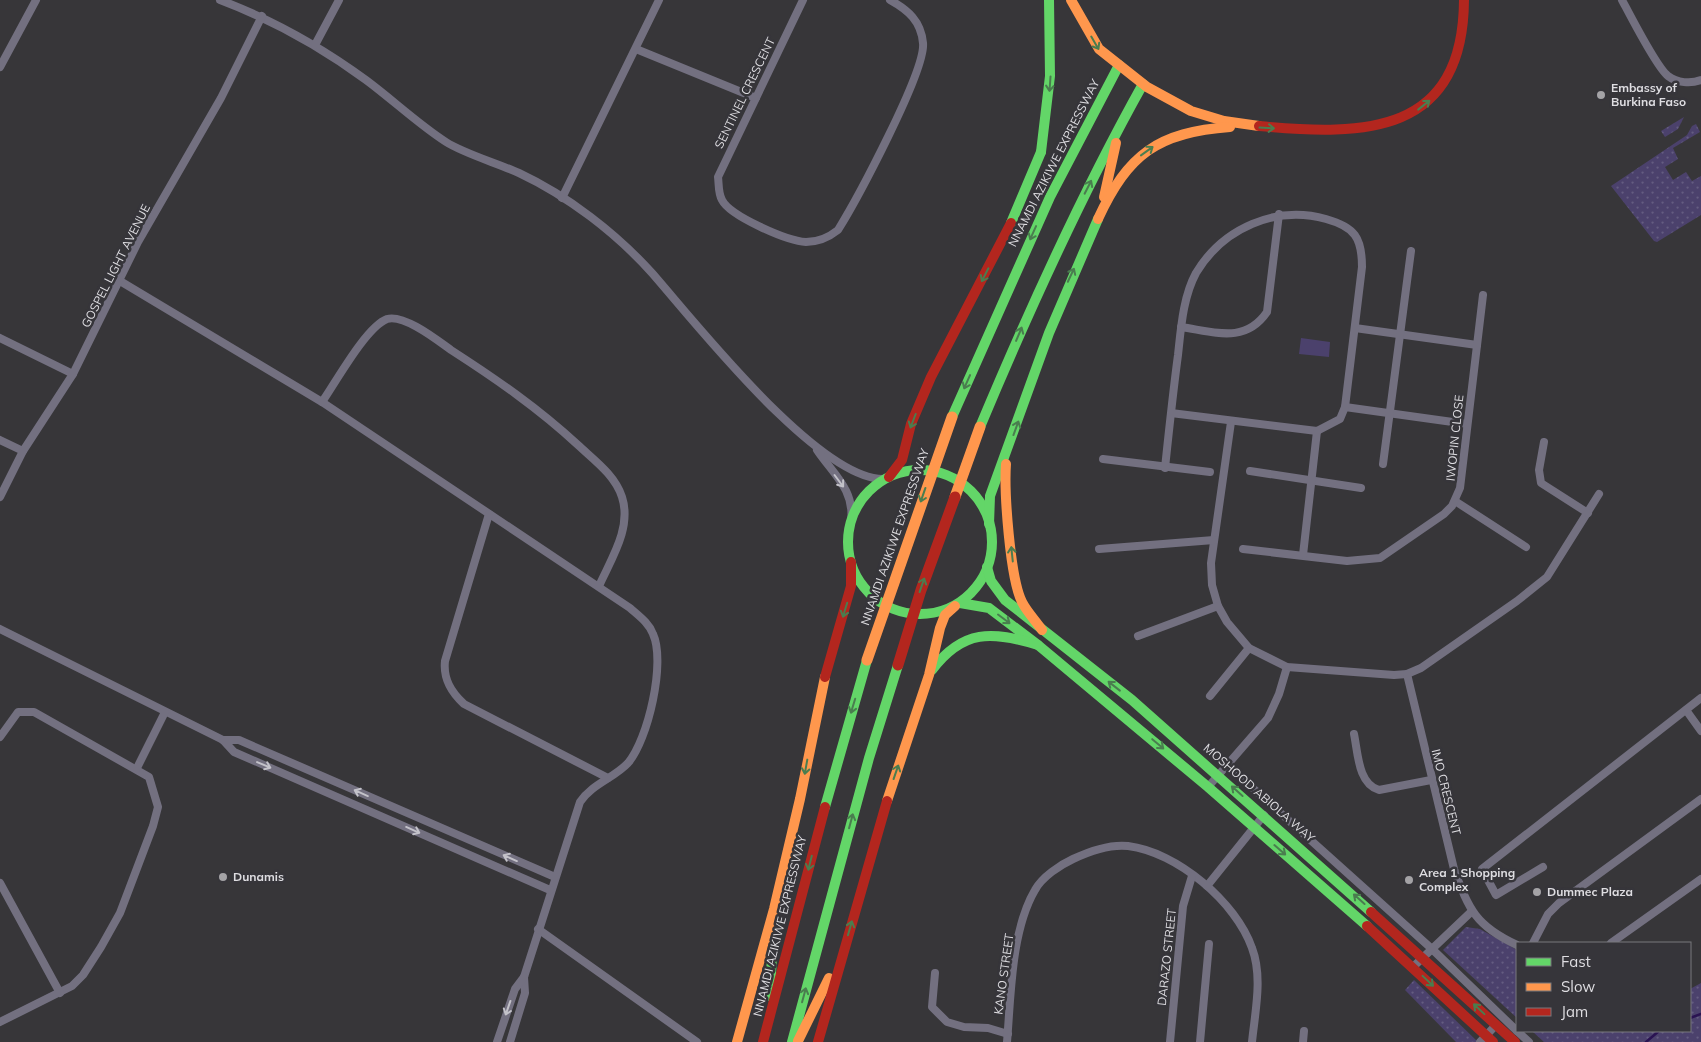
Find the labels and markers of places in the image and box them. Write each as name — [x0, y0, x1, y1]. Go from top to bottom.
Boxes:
place label: Embassy of Burkina Faso — [1611, 80, 1686, 109]
marker: Embassy of Burkina Faso — [1595, 89, 1607, 101]
place label: Area 1 Shopping Complex — [1419, 865, 1515, 894]
place label: Dunamis — [233, 869, 284, 884]
marker: Dunamis — [217, 871, 229, 883]
marker: Area 1 Shopping Complex — [1403, 874, 1415, 886]
place label: Dummec Plaza — [1547, 884, 1633, 899]
marker: Dummec Plaza — [1531, 886, 1543, 898]

